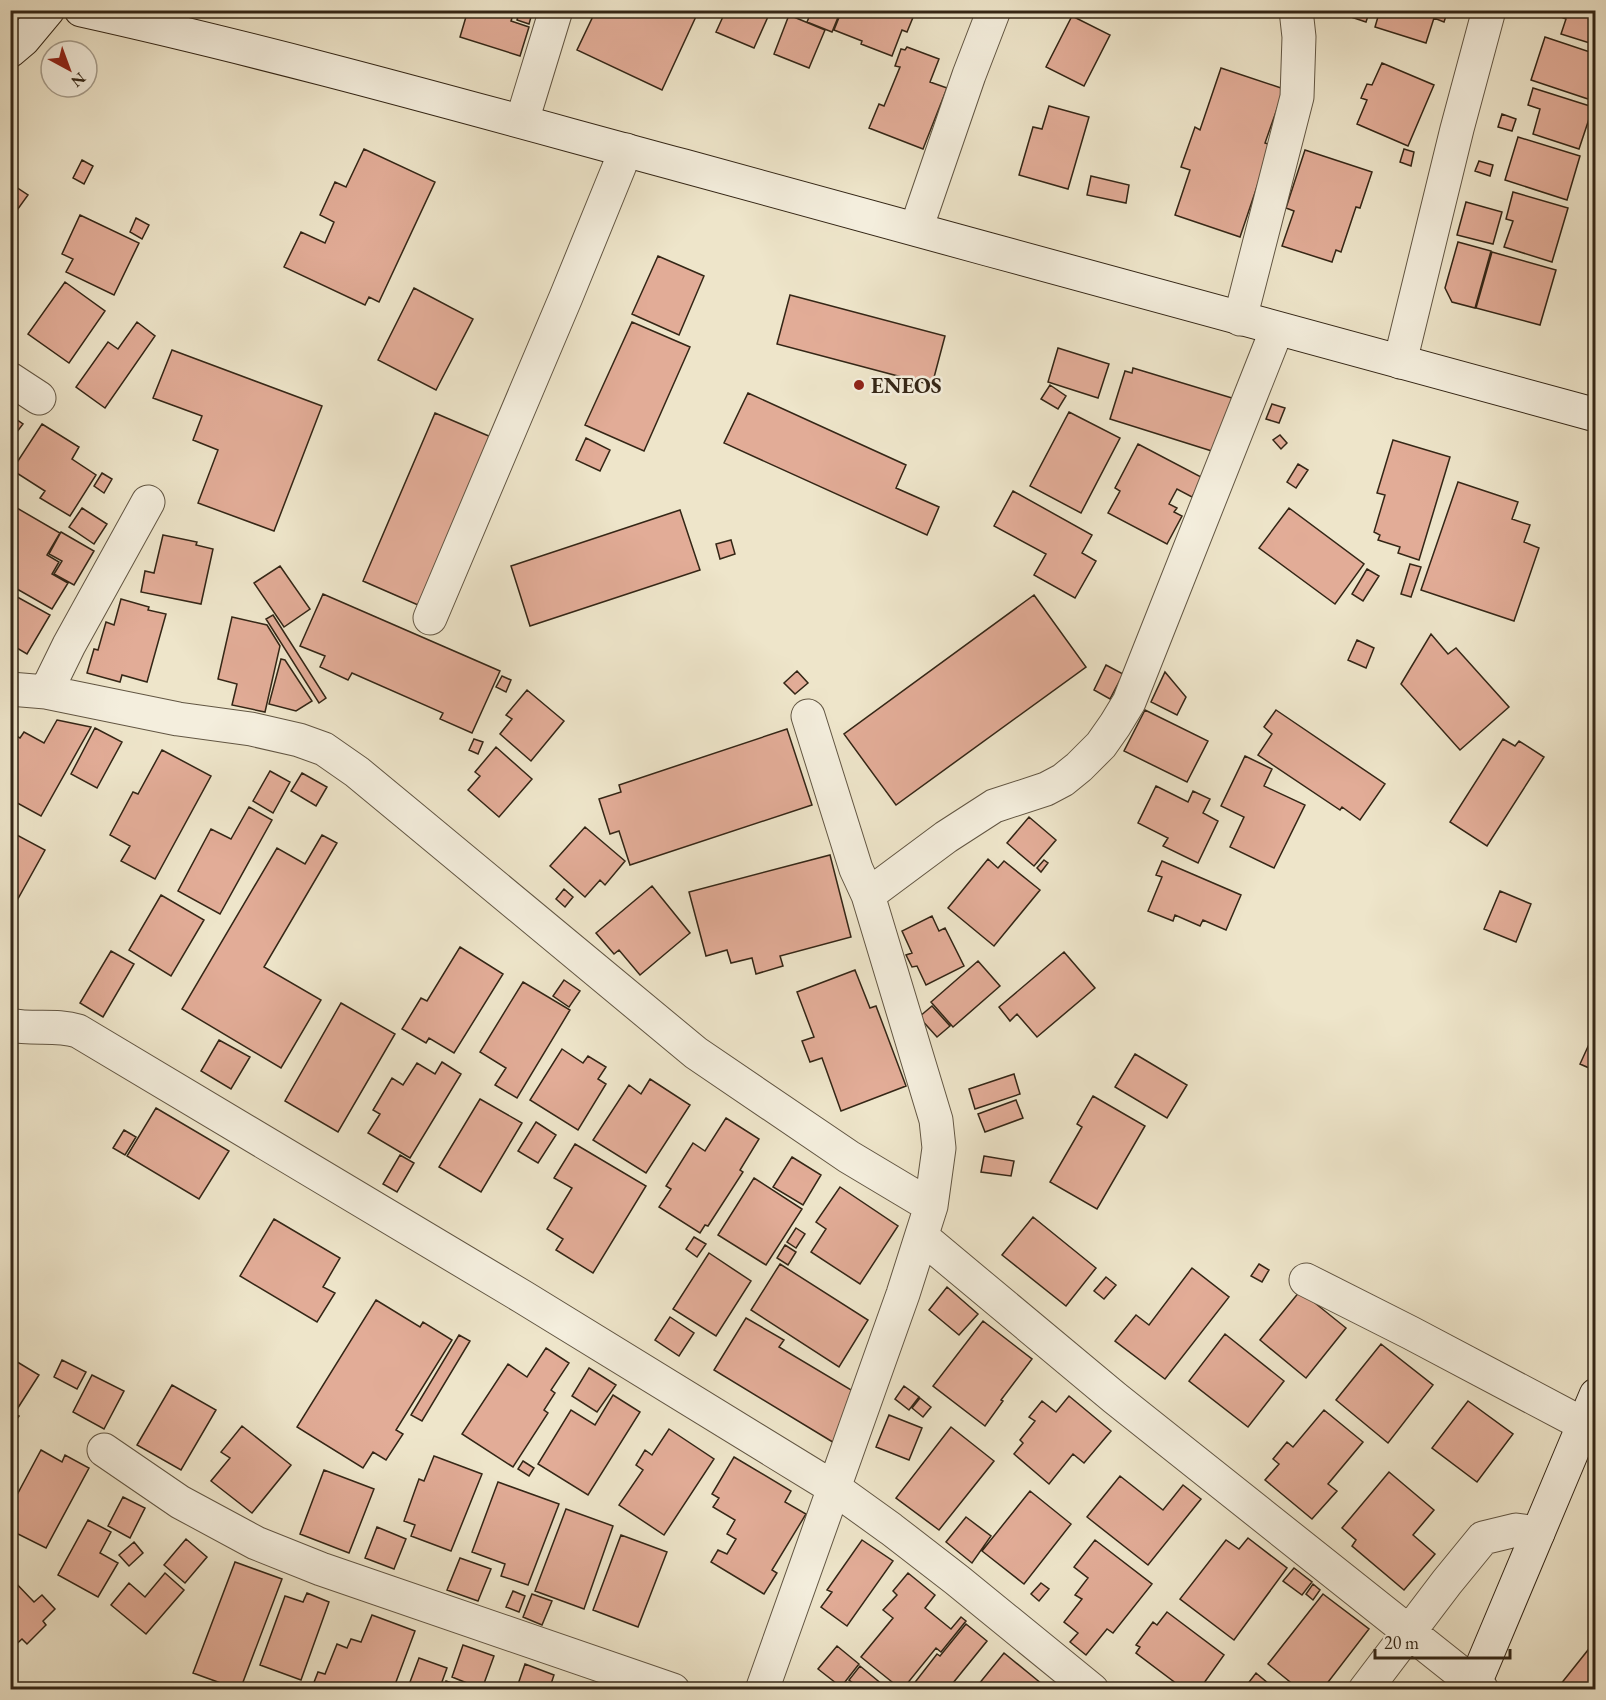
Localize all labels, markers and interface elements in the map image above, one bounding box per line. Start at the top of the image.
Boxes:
north arrow [39,39,99,99]
text: N [67,68,90,92]
place label: ENEOS [871,371,942,400]
marker: ENEOS [852,378,866,392]
scale bar [1375,1622,1510,1660]
text: 20 m [1384,1631,1419,1654]

